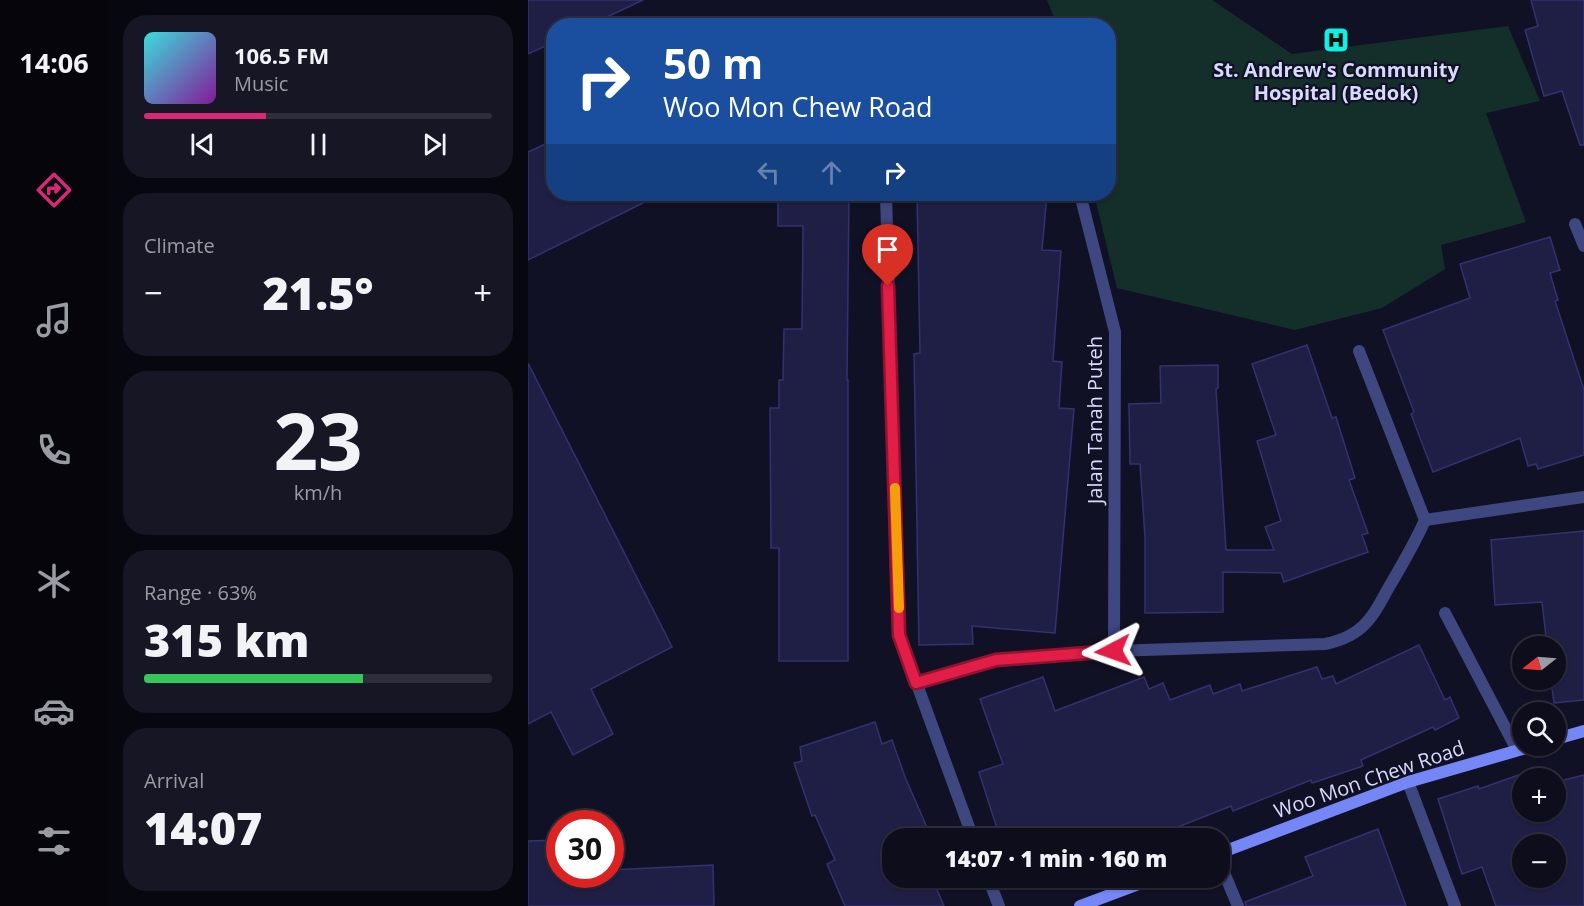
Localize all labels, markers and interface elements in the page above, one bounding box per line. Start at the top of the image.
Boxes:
hospital icon: St. Andrew's Community Hospital (Bedok) [1321,25,1351,55]
text: 50 m [663,34,763,91]
text: 106.5 FM [234,40,329,70]
icon: right [564,42,642,120]
text: 14:06 [19,44,89,81]
place label: St. Andrew's Community Hospital (Bedok) [1213,56,1459,106]
text: Music [234,70,288,97]
text: Woo Mon Chew Road [663,88,933,125]
icon: previous [186,128,219,161]
icon: pause [302,128,335,161]
icon: next [418,128,451,161]
icon: left [752,156,785,189]
icon: ahead [815,156,848,189]
icon: right [878,156,911,189]
icon: directions [33,169,75,211]
pin [862,224,913,286]
text: Climate [144,232,215,259]
icon: arrive [871,233,904,266]
text: 21.5° [262,262,374,323]
text: − [144,270,163,315]
text: + [473,270,492,315]
icon: music [33,299,75,341]
street label: Jalan Tanah Puteh [1081,336,1108,506]
text: 23 [273,387,363,493]
icon: phone [33,429,75,471]
text: km/h [294,479,342,506]
icon: climate [33,560,75,602]
text: Range · 63% [144,579,257,606]
text: 315 km [144,609,309,670]
position arrow [1081,619,1145,683]
north arrow [1512,636,1566,690]
map controls [1512,636,1566,888]
icon: car [33,690,75,732]
button: search [1512,702,1566,756]
street label: Woo Mon Chew Road [1270,734,1468,824]
text: Arrival [144,767,204,794]
button: + [1512,768,1566,822]
text: 14:07 [144,797,262,858]
speed limit sign: 30 [546,810,624,888]
icon: filters [33,820,75,862]
button: − [1512,834,1566,888]
text: 14:07 · 1 min · 160 m [945,843,1167,873]

